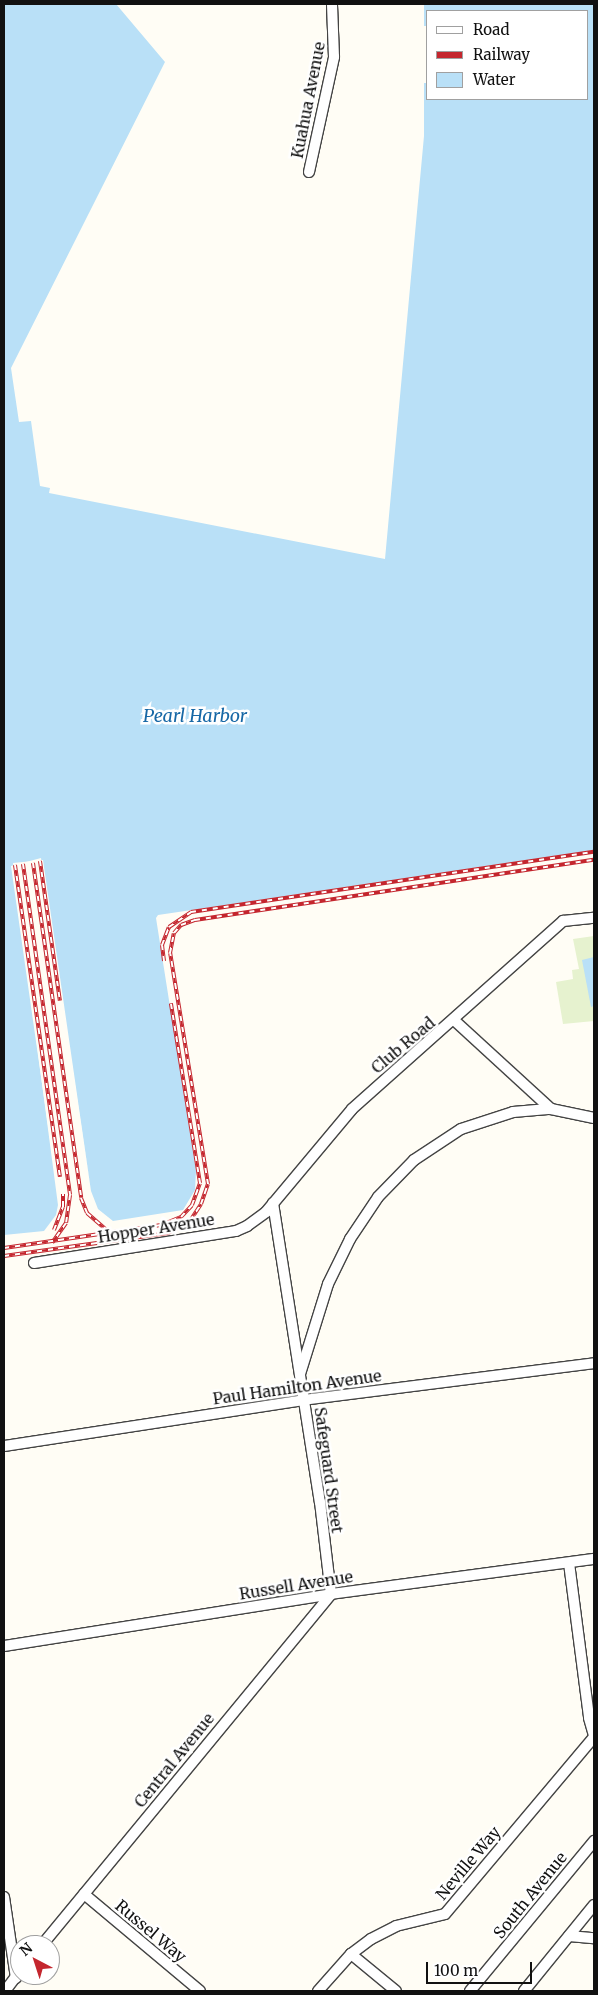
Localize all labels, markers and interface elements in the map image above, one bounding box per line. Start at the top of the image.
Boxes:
legend [426,10,588,100]
text: Road [473,20,509,39]
street label: Kuahua Avenue [287,40,329,160]
text: Railway [473,45,530,64]
text: Water [473,70,515,89]
water label: Pearl Harbor [143,705,247,727]
street label: Club Road [367,1013,439,1077]
street label: Hopper Avenue [96,1209,216,1247]
street label: Paul Hamilton Avenue [211,1366,383,1408]
street label: Safeguard Street [311,1406,347,1534]
street label: Russell Avenue [238,1567,354,1603]
street label: Central Avenue [130,1709,218,1811]
street label: Neville Way [432,1822,504,1904]
street label: South Avenue [489,1848,571,1942]
street label: Russel Way [112,1896,190,1966]
north arrow [10,1935,60,1985]
text: N [16,1939,36,1960]
scale bar [428,1952,534,1984]
text: 100 m [434,1961,478,1980]

